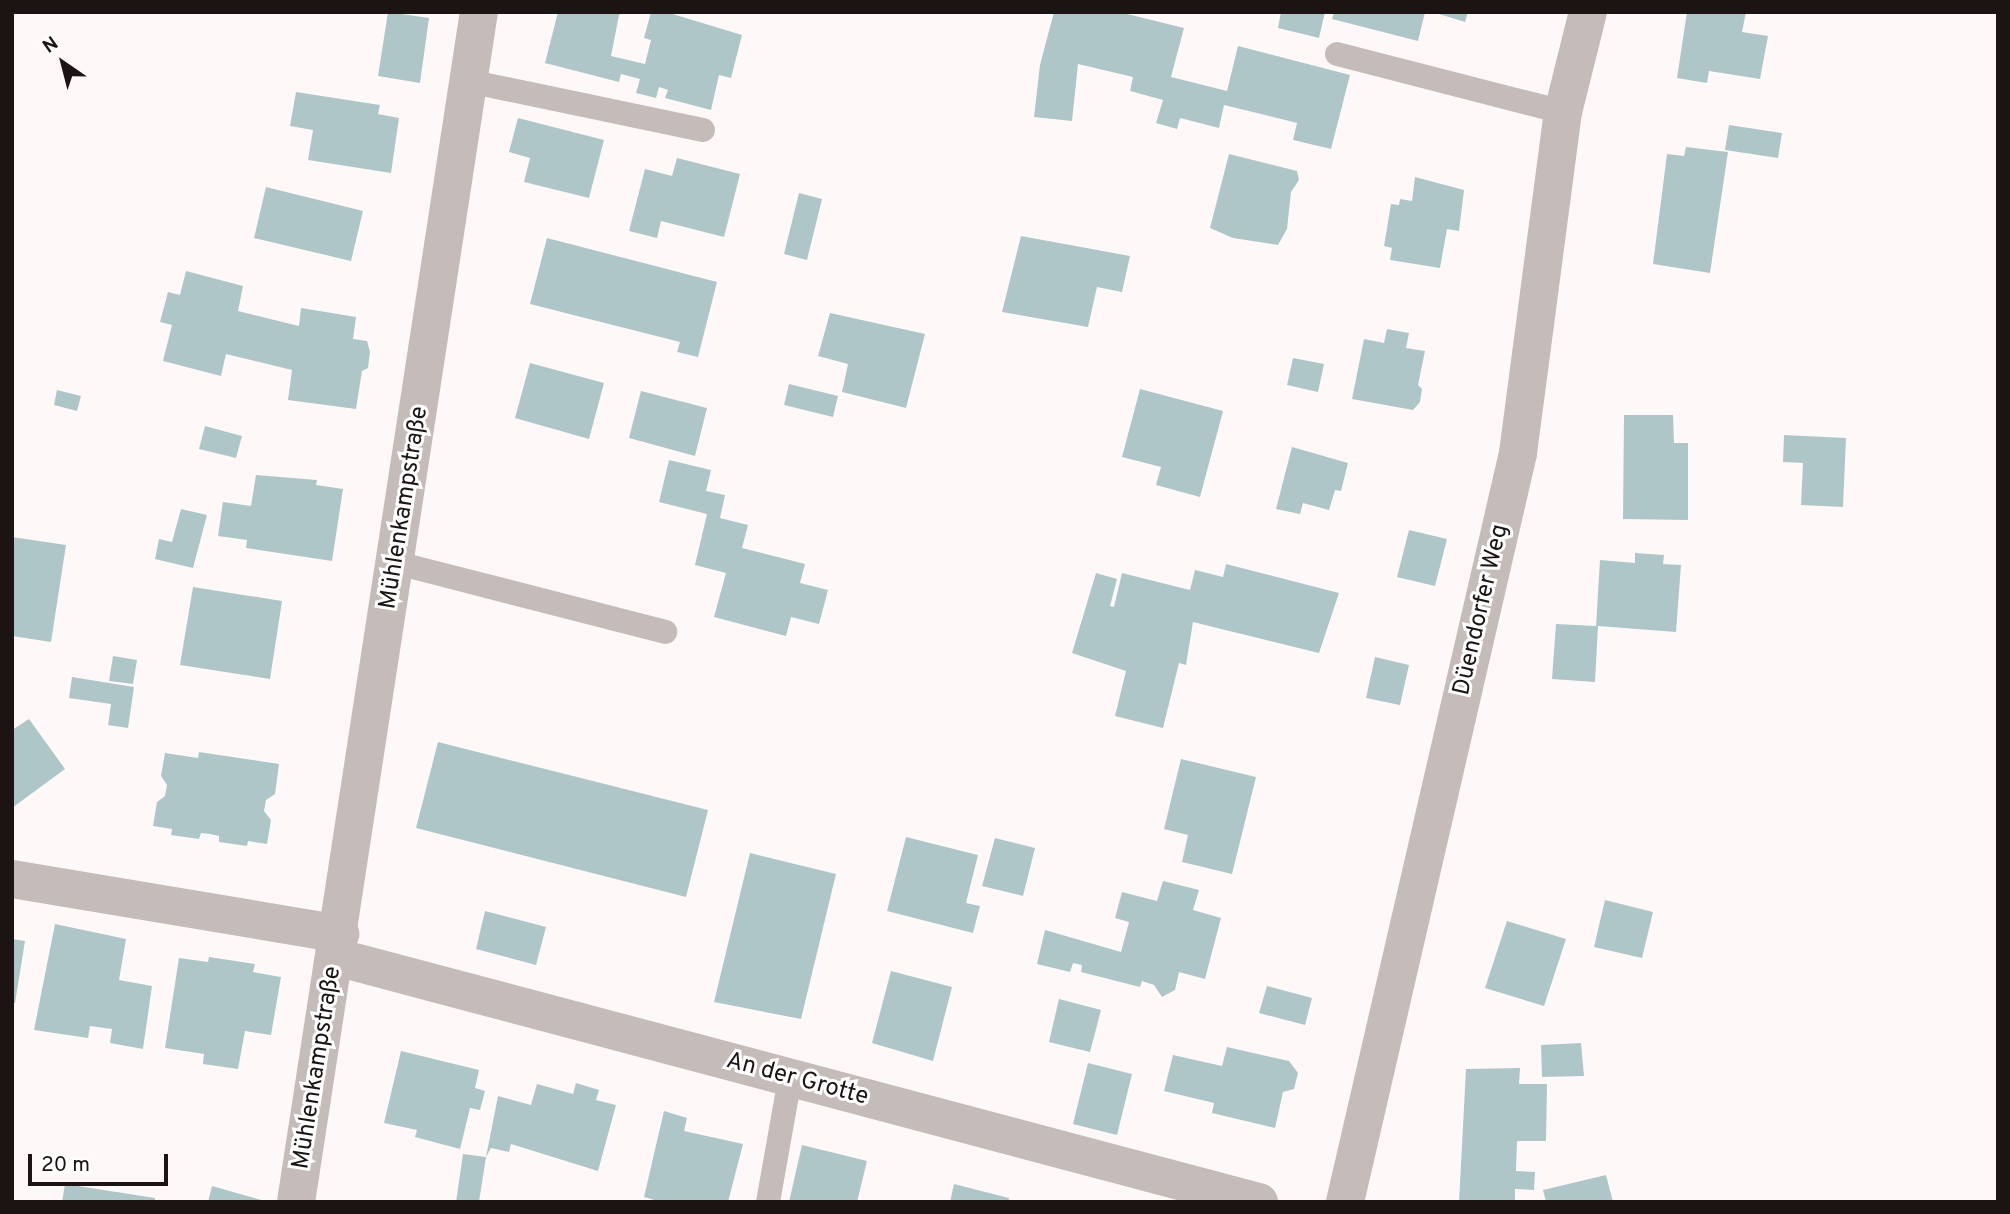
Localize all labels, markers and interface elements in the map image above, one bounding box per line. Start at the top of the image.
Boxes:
north arrow [28,28,98,98]
text: N [38,32,63,60]
street label: Mühlenkampstraße [375,404,435,612]
street label: Düendorfer Weg [1448,521,1516,699]
street label: Mühlenkampstraße [288,964,348,1172]
street label: An der Grotte [723,1047,871,1113]
scale bar [32,1140,172,1184]
text: 20 m [41,1152,90,1179]

